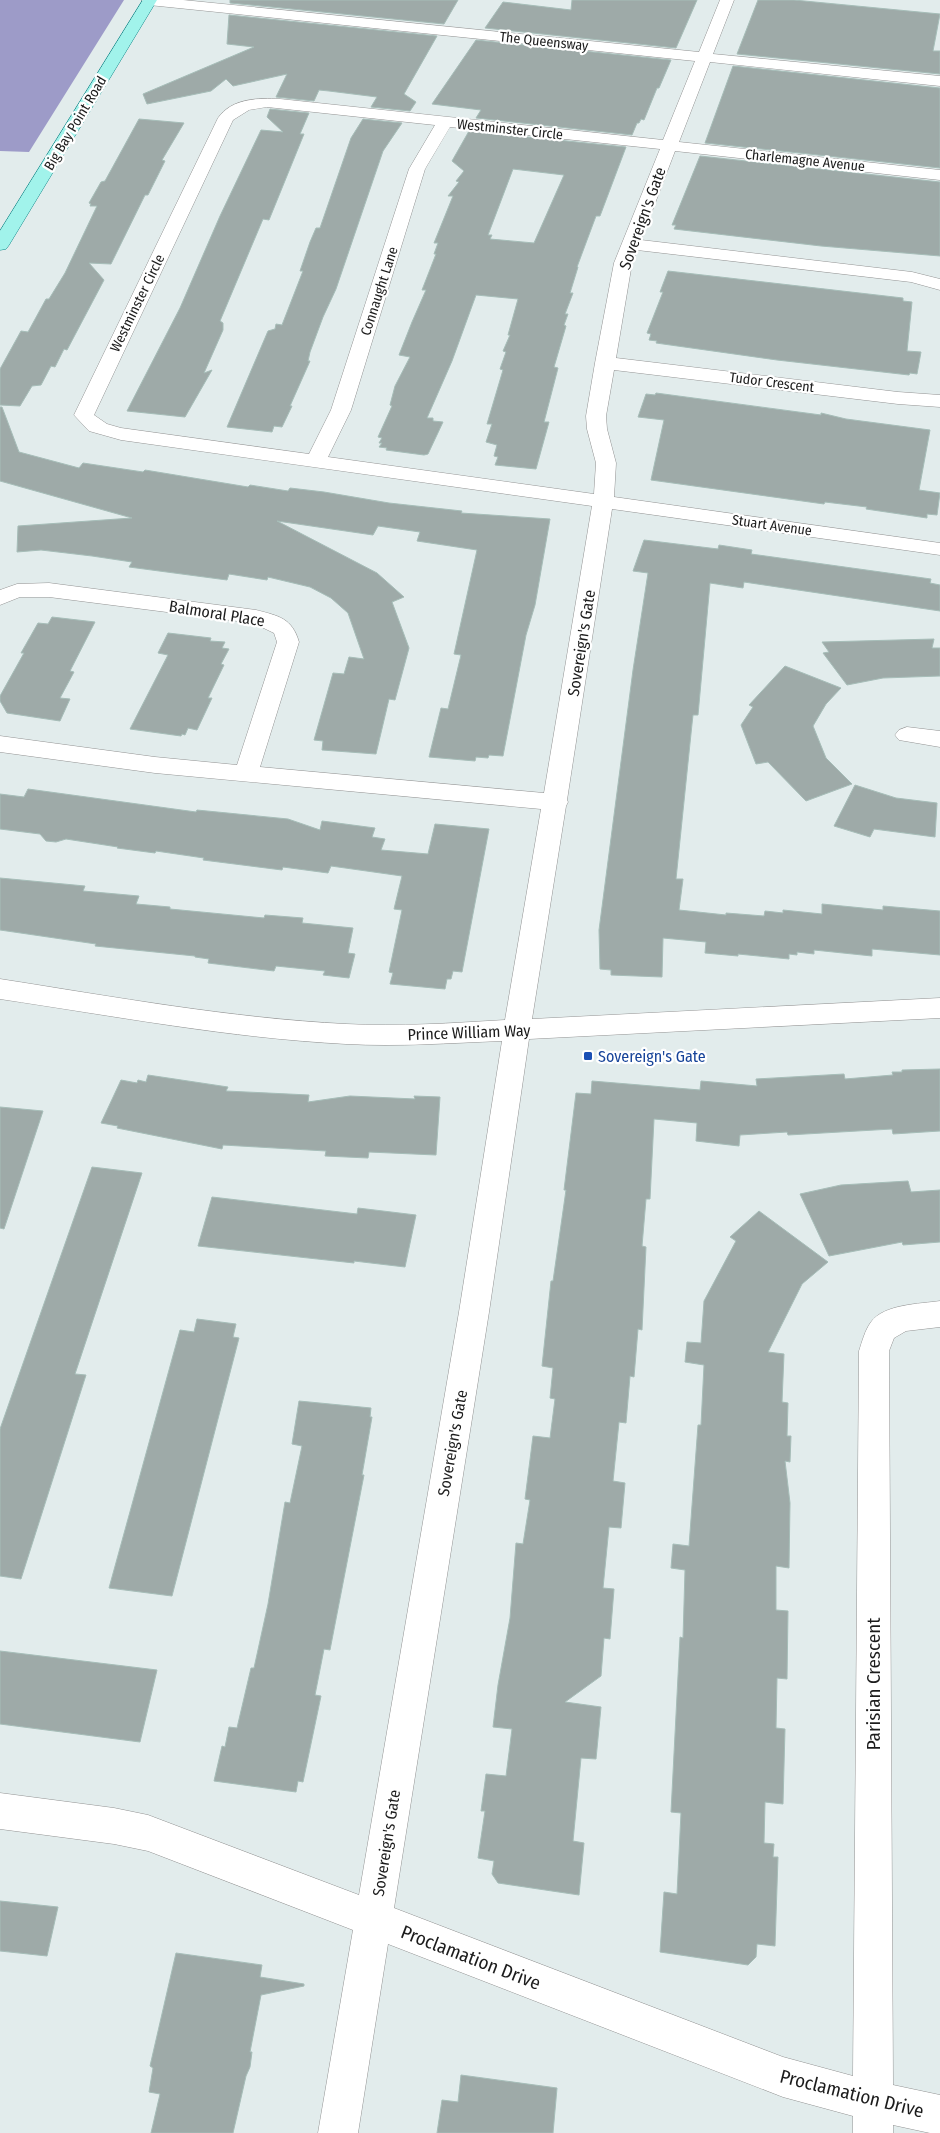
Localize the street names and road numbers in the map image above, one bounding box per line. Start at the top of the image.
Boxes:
street label: The Queensway [499,28,590,55]
street label: Big Bay Point Road [41,73,110,173]
street label: Westminster Circle [456,115,564,144]
street label: Charlemagne Avenue [744,146,866,175]
street label: Sovereign's Gate [615,164,670,272]
street label: Connaught Lane [357,245,402,338]
street label: Westminster Circle [106,252,168,355]
street label: Tudor Crescent [729,369,816,396]
street label: Stuart Avenue [731,511,813,540]
street label: Sovereign's Gate [564,588,599,698]
street label: Balmoral Place [168,597,266,630]
street label: Prince William Way [407,1021,532,1044]
street label: Sovereign's Gate [434,1388,471,1498]
street label: Parisian Crescent [862,1617,885,1750]
street label: Sovereign's Gate [369,1788,404,1898]
street label: Proclamation Drive [398,1920,544,1995]
street label: Proclamation Drive [777,2064,926,2123]

